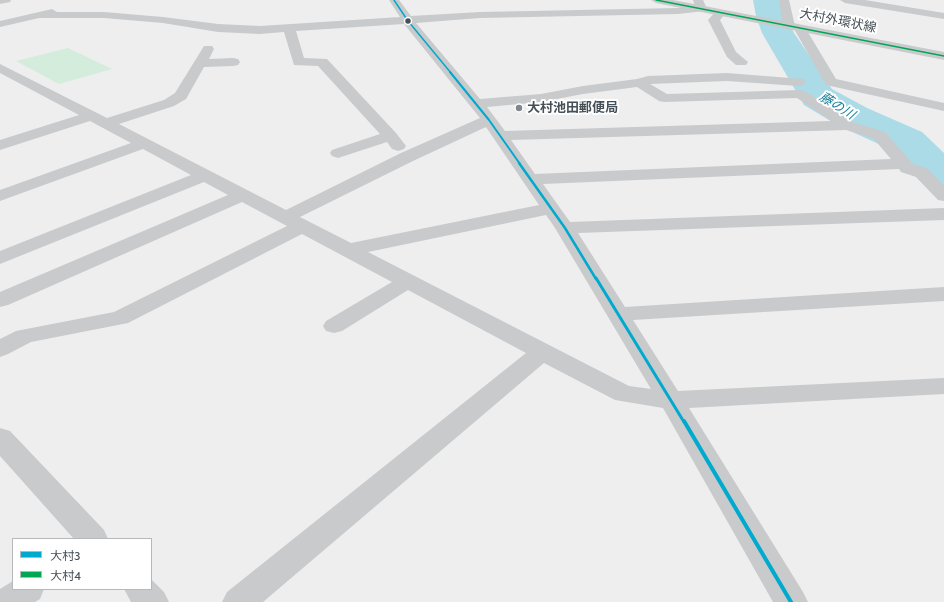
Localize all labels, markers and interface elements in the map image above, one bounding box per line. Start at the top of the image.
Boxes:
street label: 大村外環状線 [798,6,878,36]
unlabelled marker [403,16,413,26]
water label: 藤の川 [816,89,858,123]
place label: 大村池田郵便局 [527,100,618,116]
marker: 大村池田郵便局 [514,103,524,113]
legend [12,538,152,590]
text: 大村3 [50,548,81,563]
text: 大村4 [50,568,81,583]

